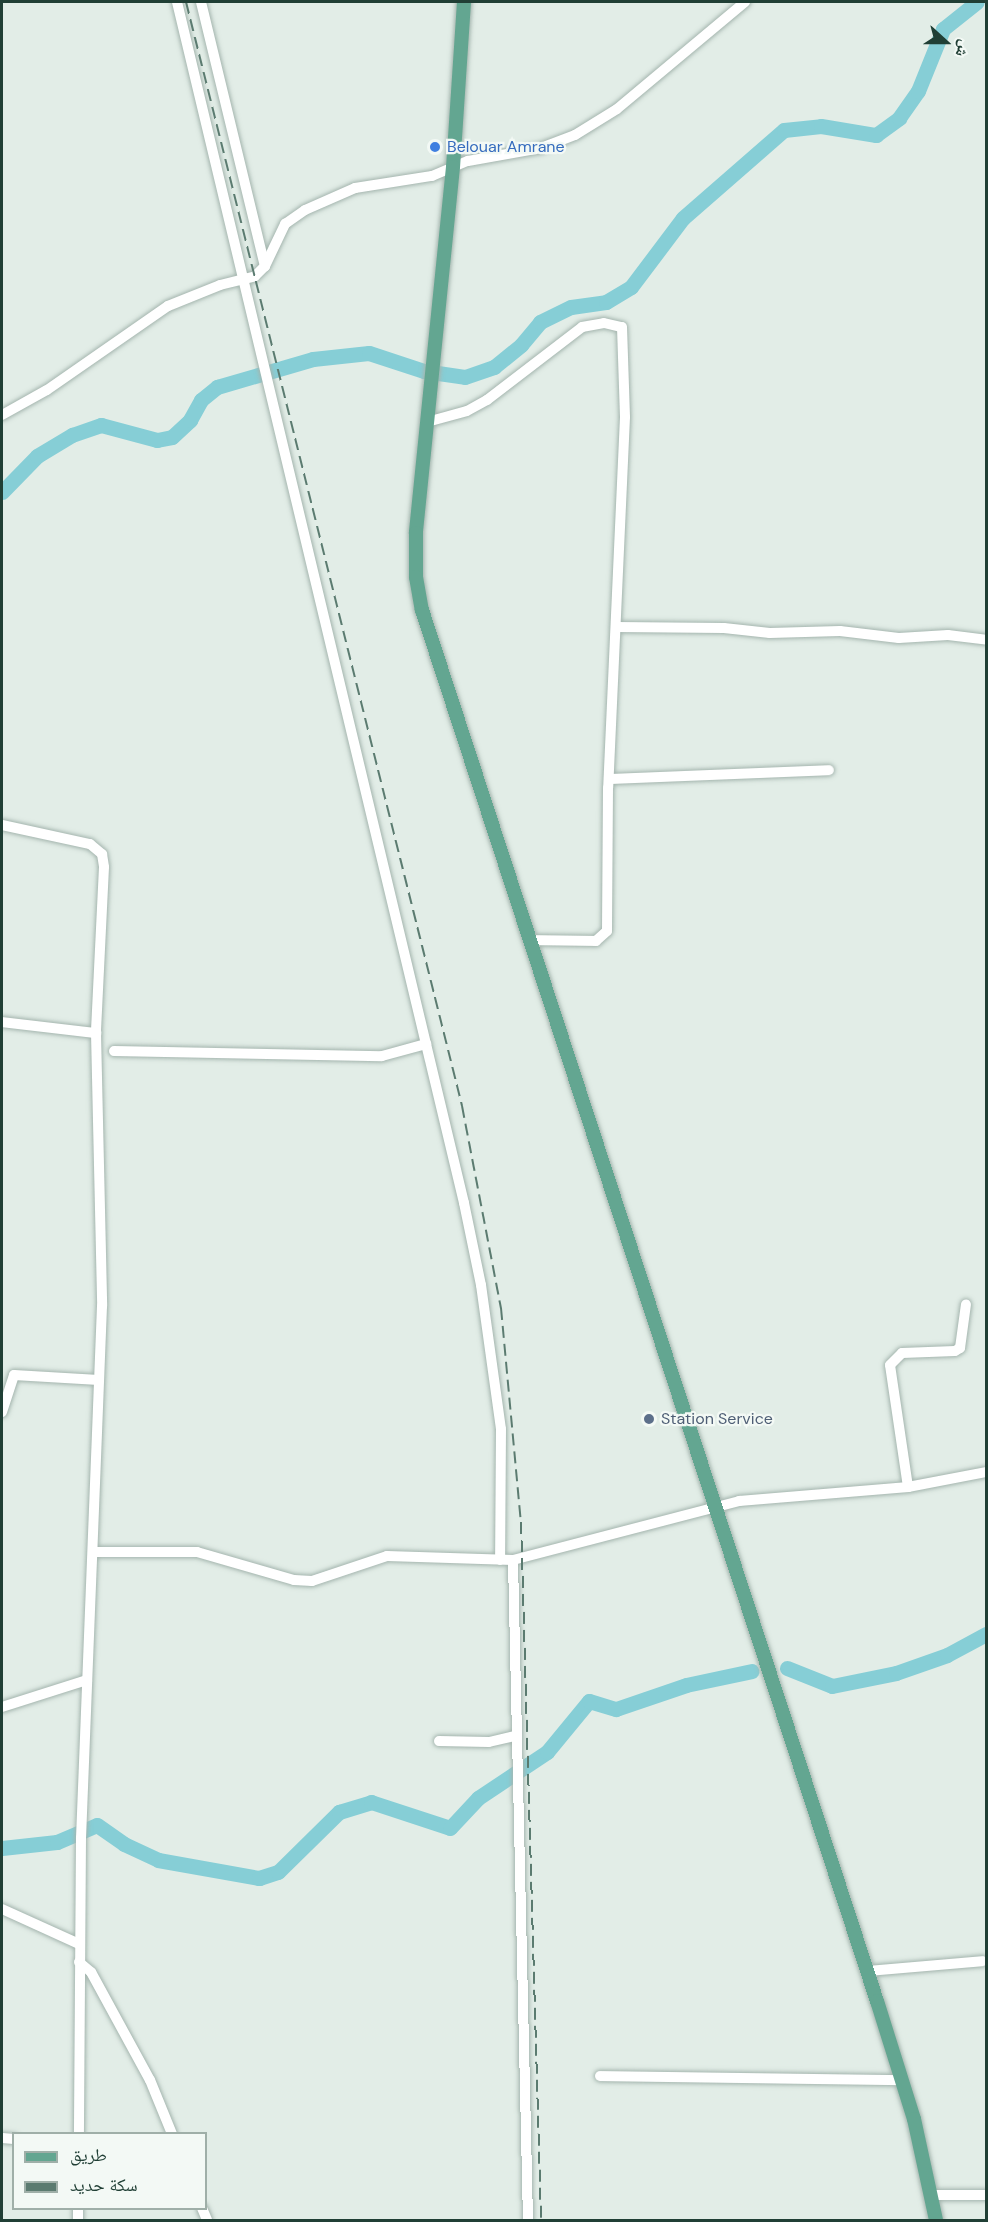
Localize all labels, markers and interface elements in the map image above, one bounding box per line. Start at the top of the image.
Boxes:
north arrow [916,12,976,72]
text: ش [950,37,976,60]
place label: Belouar Amrane [447,137,565,157]
marker: Belouar Amrane [428,140,442,154]
place label: Station Service [661,1409,773,1429]
marker: Station Service [642,1412,656,1426]
legend [12,2132,207,2210]
text: طريق [70,2143,107,2167]
text: سكة حديد [70,2173,138,2197]

